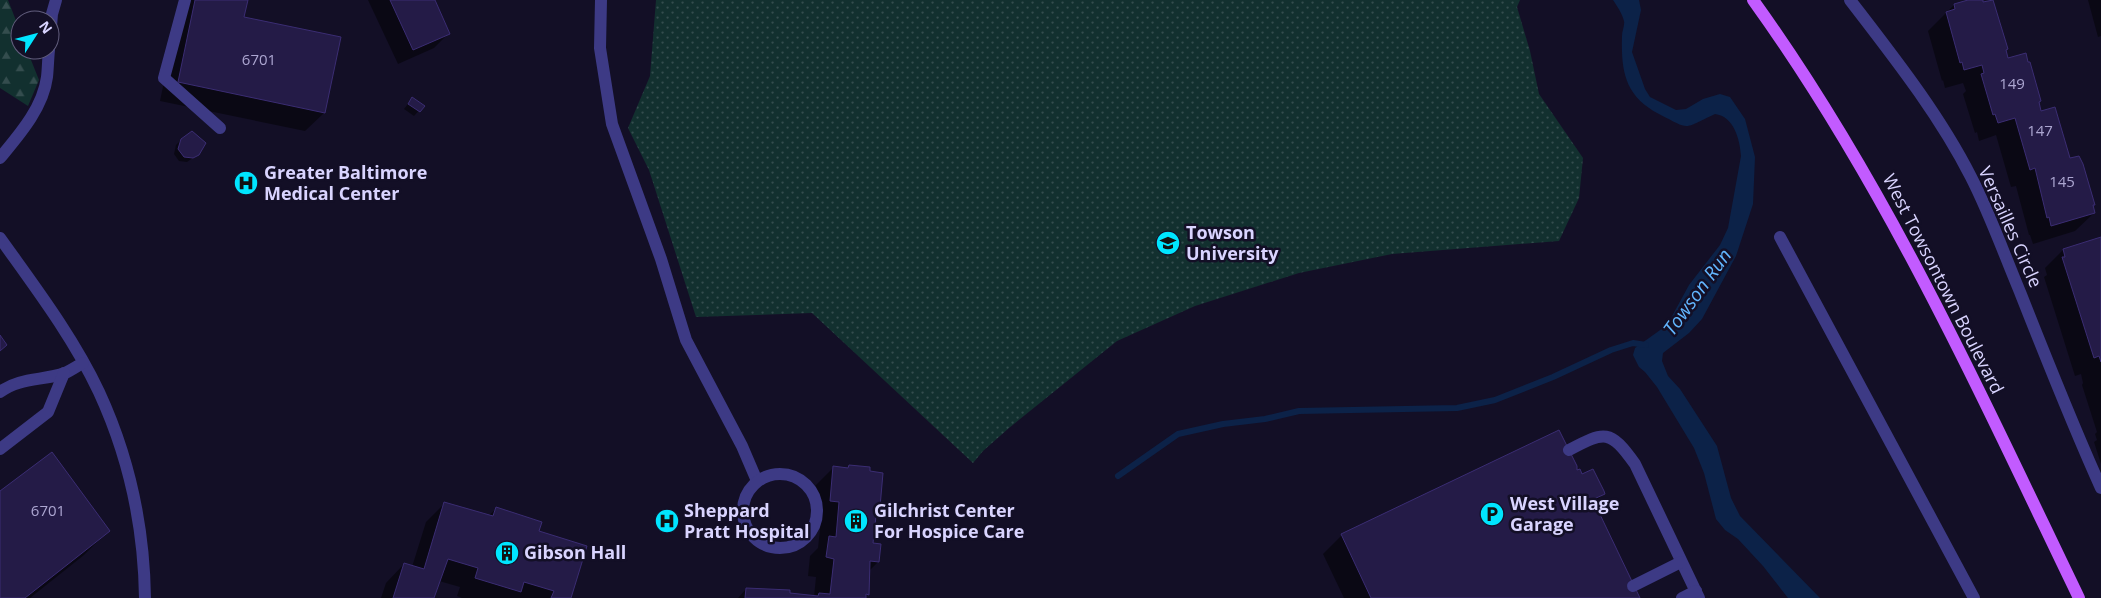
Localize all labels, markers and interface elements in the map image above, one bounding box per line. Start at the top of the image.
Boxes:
north arrow [10,10,60,60]
text: N [35,17,57,37]
house number: 6701 [242,49,276,69]
house number: 149 [1999,73,2025,93]
house number: 147 [2027,120,2053,140]
place label: Greater Baltimore Medical Center [264,160,427,205]
street label: Versailles Circle [1973,162,2048,291]
street label: West Towsontown Boulevard [1878,169,2010,398]
hospital icon: Greater Baltimore Medical Center [233,170,259,196]
house number: 145 [2049,171,2075,191]
place label: Towson University [1186,220,1279,265]
school or university icon: Towson University [1155,230,1181,256]
water label: Towson Run [1657,243,1737,341]
place label: West Village Garage [1510,491,1619,536]
place label: Sheppard Pratt Hospital [684,498,810,543]
place label: Gilchrist Center For Hospice Care [874,498,1024,543]
house number: 6701 [31,500,65,520]
parking icon: West Village Garage [1479,501,1505,527]
hospital icon: Sheppard Pratt Hospital [654,508,680,534]
building icon: Gilchrist Center For Hospice Care [843,508,869,534]
building icon: Gibson Hall [494,540,520,566]
place label: Gibson Hall [524,540,626,564]

